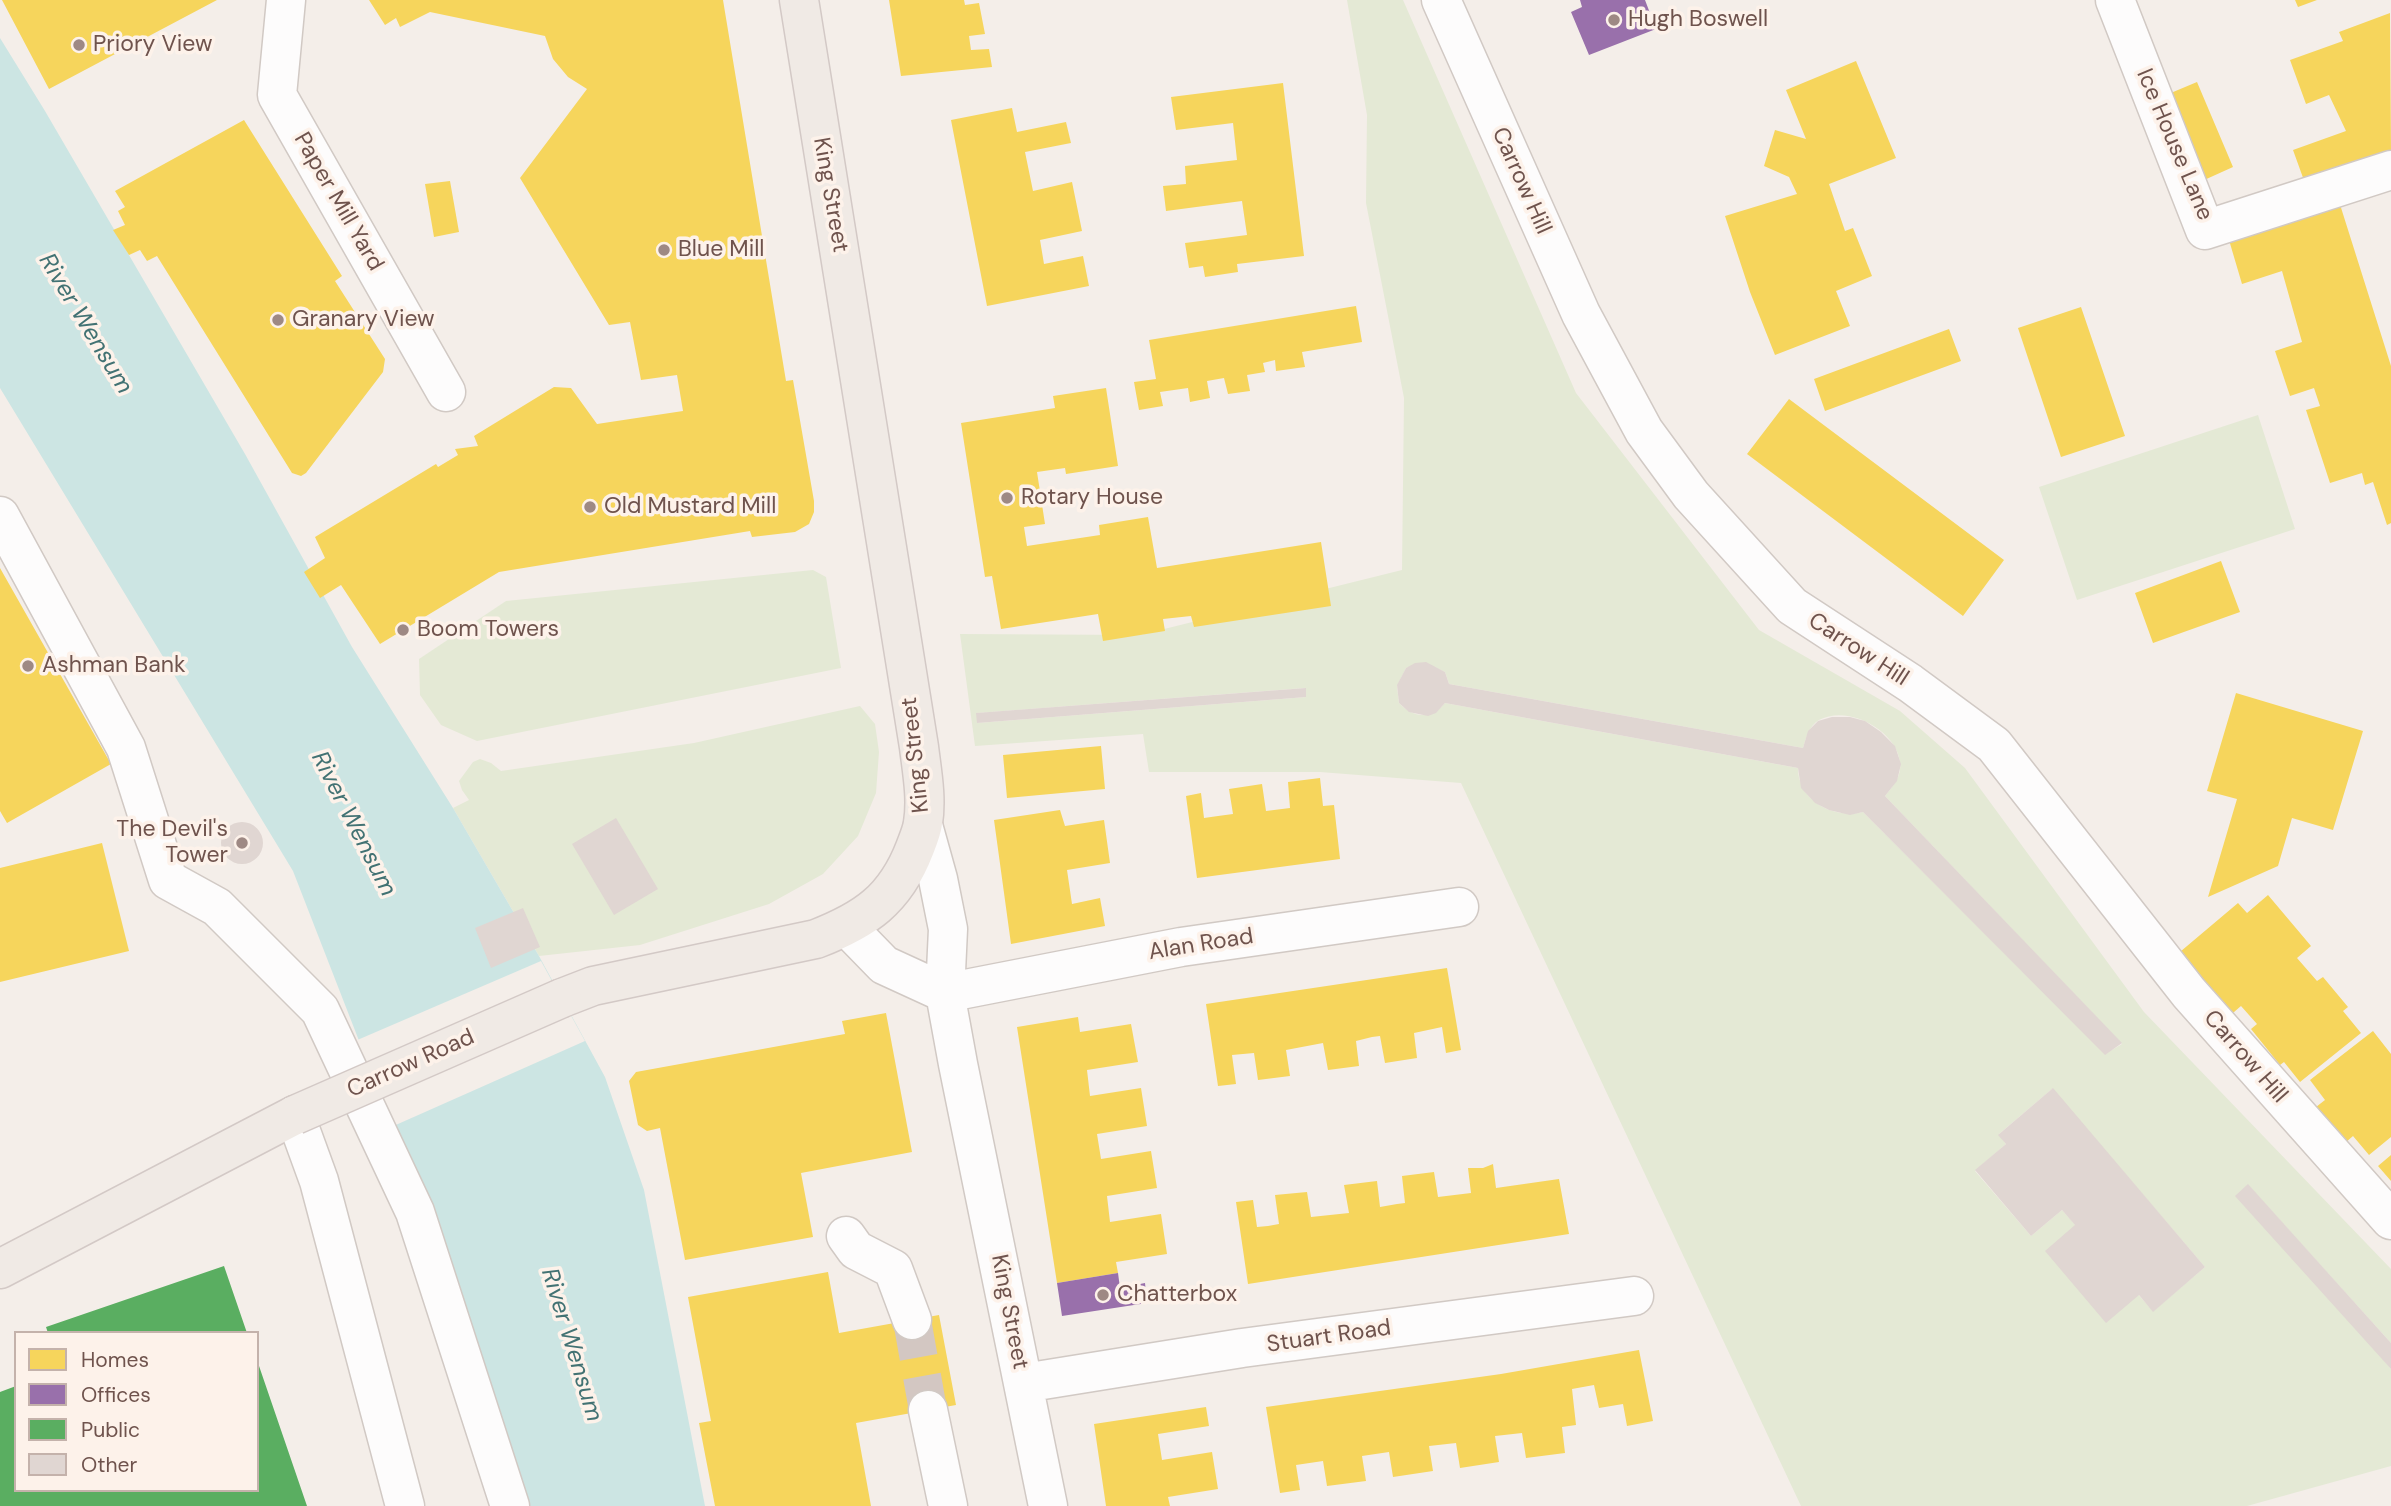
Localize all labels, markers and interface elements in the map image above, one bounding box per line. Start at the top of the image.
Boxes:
place label: Hugh Boswell [1628,6,1768,34]
marker: Hugh Boswell [1606,12,1622,28]
place label: Priory View [93,31,212,59]
marker: Priory View [71,37,87,53]
street label: Ice House Lane [2130,65,2218,225]
street label: Carrow Hill [1485,123,1557,239]
street label: Paper Mill Yard [287,128,389,276]
street label: King Street [806,135,854,255]
place label: Blue Mill [678,236,764,264]
marker: Blue Mill [656,242,672,258]
water label: River Wensum [32,249,138,399]
place label: Granary View [292,306,435,334]
marker: Granary View [270,312,286,328]
place label: Rotary House [1021,484,1163,512]
marker: Rotary House [999,490,1015,506]
place label: Old Mustard Mill [604,493,776,521]
marker: Old Mustard Mill [582,499,598,515]
street label: Carrow Hill [1803,607,1913,693]
place label: Boom Towers [417,616,559,644]
marker: Boom Towers [395,622,411,638]
place label: Ashman Bank [42,652,186,680]
marker: Ashman Bank [20,658,36,674]
street label: King Street [896,696,936,814]
water label: River Wensum [304,747,402,901]
place label: The Devil's Tower [116,816,228,870]
marker: The Devil's Tower [234,835,250,851]
street label: Alan Road [1147,923,1255,967]
street label: Carrow Hill [2197,1005,2293,1109]
street label: Carrow Road [343,1024,479,1104]
street label: King Street [984,1252,1034,1372]
water label: River Wensum [534,1265,608,1425]
place label: Chatterbox [1117,1281,1237,1309]
marker: Chatterbox [1095,1287,1111,1303]
street label: Stuart Road [1265,1315,1393,1359]
legend [14,1331,259,1492]
text: Homes [81,1346,149,1374]
text: Offices [81,1381,151,1409]
text: Public [81,1416,140,1444]
text: Other [81,1451,137,1479]

